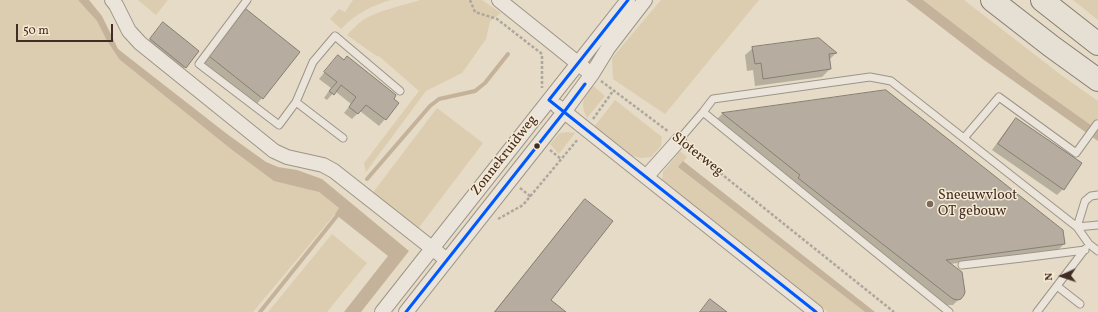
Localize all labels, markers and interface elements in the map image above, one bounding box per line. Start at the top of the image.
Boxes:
scale bar [18,16,115,42]
text: 50 m [23,23,49,39]
street label: Zonnekruidweg [468,112,542,200]
street label: Sloterweg [668,130,726,180]
unlabelled marker [532,141,542,151]
place label: Sneeuwvloot OT gebouw [938,188,1017,220]
marker: Sneeuwvloot OT gebouw [925,199,935,209]
north arrow [1042,256,1082,296]
text: N [1042,272,1057,281]

